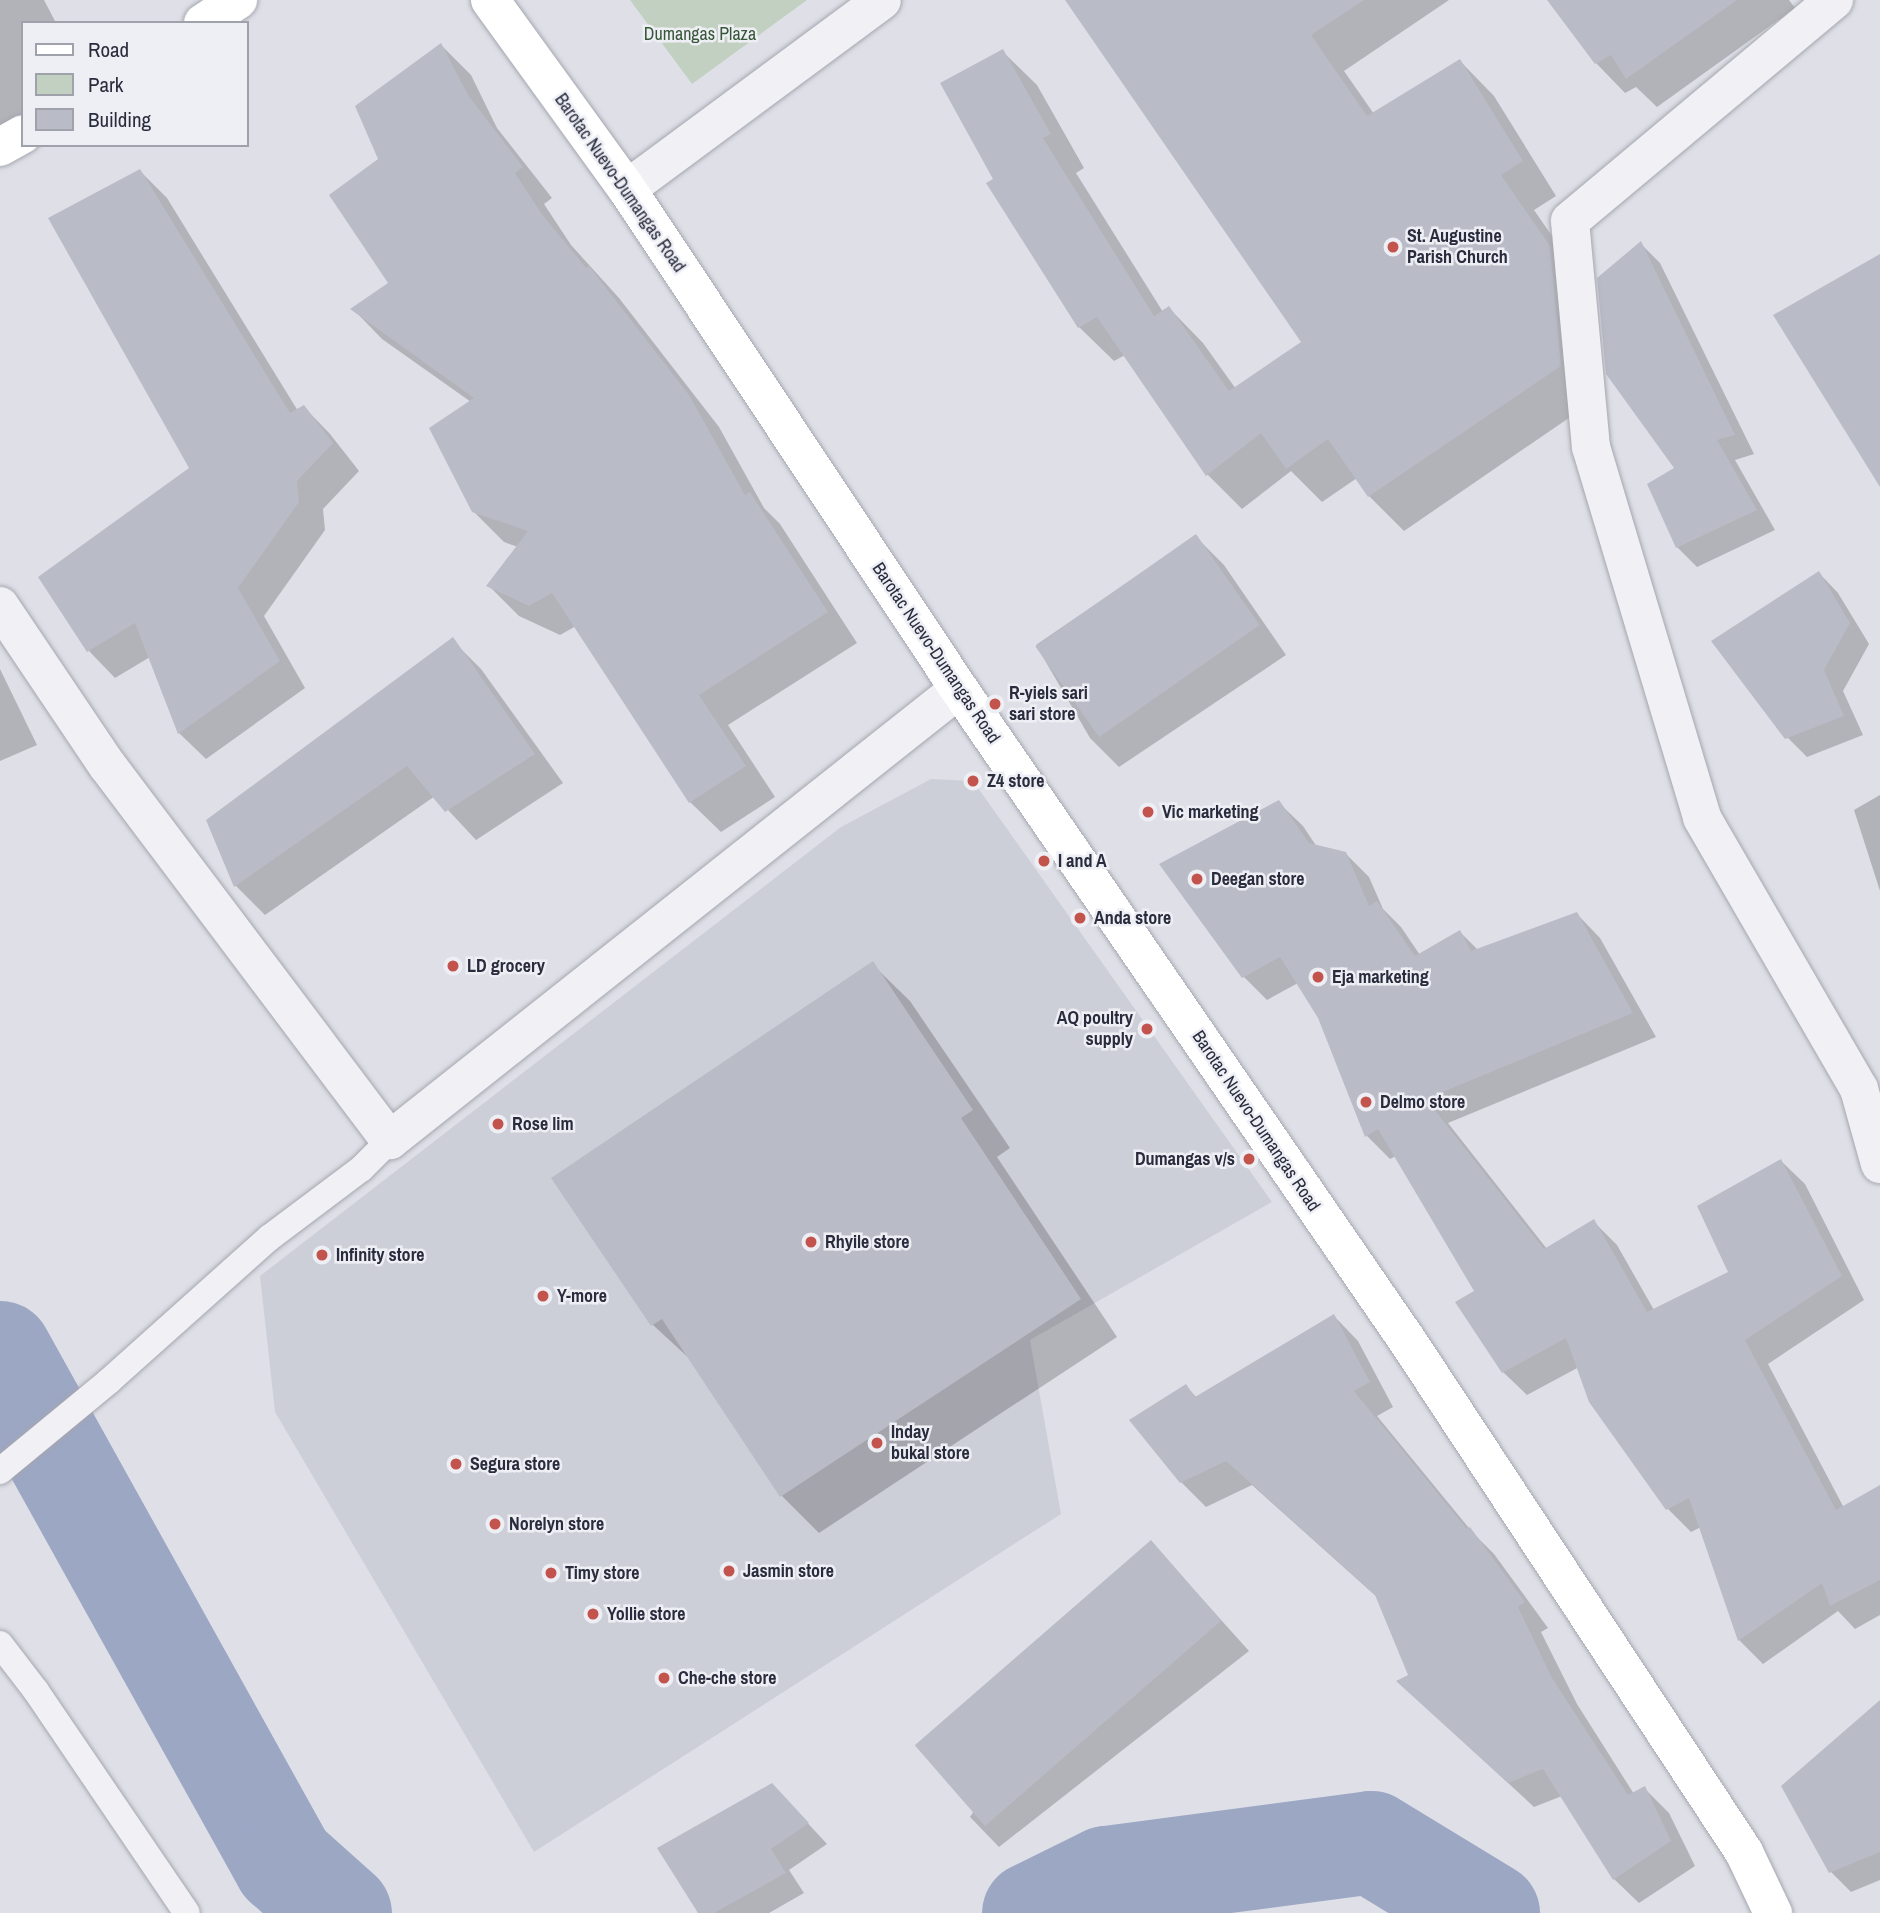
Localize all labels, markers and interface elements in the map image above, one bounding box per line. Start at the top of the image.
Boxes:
legend [21,21,248,147]
park label: Dumangas Plaza [644,23,756,45]
text: Road [88,35,129,64]
text: Park [88,70,123,99]
street label: Barotac Nuevo-Dumangas Road [550,89,690,277]
text: Building [88,105,151,134]
place label: St. Augustine Parish Church [1407,226,1508,268]
marker: St. Augustine Parish Church [1385,239,1401,255]
street label: Barotac Nuevo-Dumangas Road [867,559,1005,747]
place label: R-yiels sari sari store [1009,683,1088,726]
marker: R-yiels sari sari store [987,696,1003,712]
place label: Z4 store [987,770,1044,792]
marker: Z4 store [965,773,981,789]
place label: Vic marketing [1162,801,1259,823]
marker: Vic marketing [1140,804,1156,820]
place label: I and A [1058,850,1107,872]
marker: I and A [1036,853,1052,869]
place label: Deegan store [1211,868,1305,890]
marker: Deegan store [1189,871,1205,887]
place label: Anda store [1094,907,1171,929]
marker: Anda store [1072,910,1088,926]
place label: LD grocery [467,955,545,977]
marker: LD grocery [445,958,461,974]
place label: Eja marketing [1332,966,1429,988]
marker: Eja marketing [1310,969,1326,985]
place label: AQ poultry supply [1057,1008,1133,1050]
marker: AQ poultry supply [1139,1021,1155,1037]
street label: Barotac Nuevo-Dumangas Road [1187,1027,1325,1215]
place label: Delmo store [1380,1091,1465,1113]
marker: Delmo store [1358,1094,1374,1110]
place label: Rose lim [512,1113,574,1135]
marker: Rose lim [490,1116,506,1132]
place label: Dumangas v/s [1135,1148,1235,1170]
marker: Dumangas v/s [1241,1151,1257,1167]
place label: Rhyile store [825,1231,909,1253]
marker: Rhyile store [803,1234,819,1250]
place label: Infinity store [336,1244,425,1266]
marker: Infinity store [314,1247,330,1263]
place label: Y-more [557,1285,607,1307]
marker: Y-more [535,1288,551,1304]
place label: Inday bukal store [891,1422,970,1464]
marker: Inday bukal store [869,1435,885,1451]
place label: Segura store [470,1453,560,1475]
marker: Segura store [448,1456,464,1472]
place label: Norelyn store [509,1513,604,1535]
marker: Norelyn store [487,1516,503,1532]
place label: Jasmin store [743,1560,834,1582]
place label: Timy store [565,1562,639,1584]
marker: Jasmin store [721,1563,737,1579]
marker: Timy store [543,1565,559,1581]
place label: Yollie store [607,1603,685,1625]
marker: Yollie store [585,1606,601,1622]
place label: Che-che store [678,1667,776,1689]
marker: Che-che store [656,1670,672,1686]

